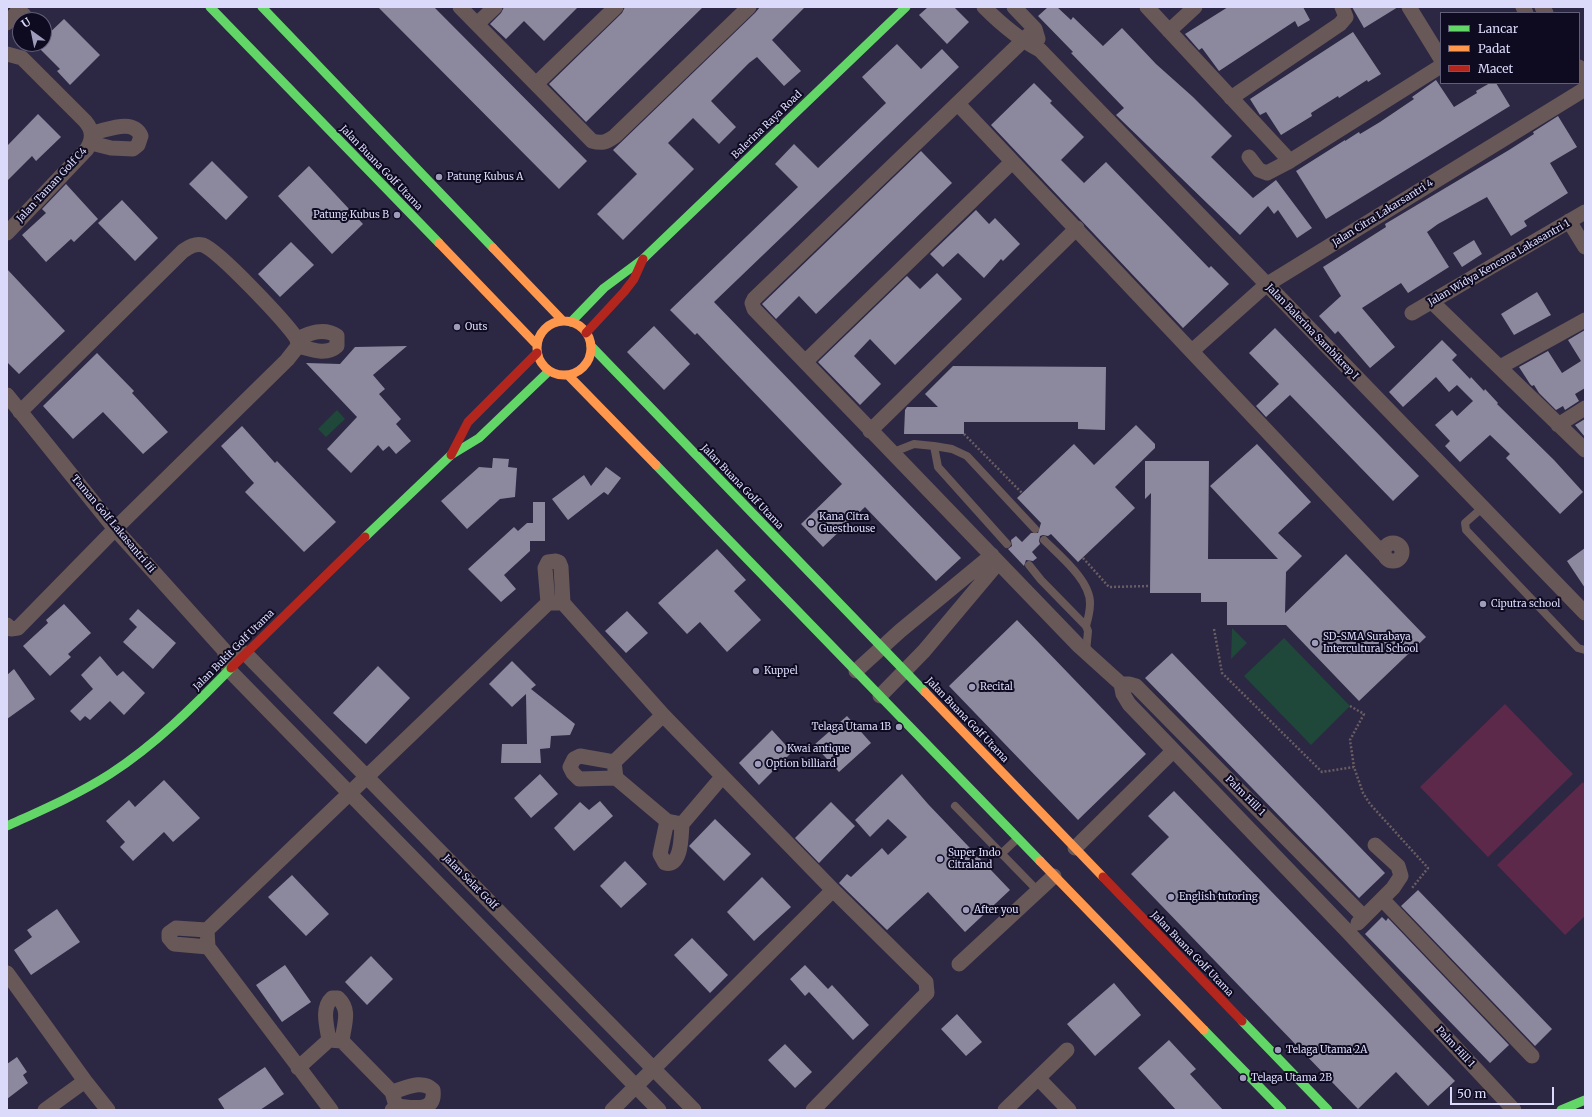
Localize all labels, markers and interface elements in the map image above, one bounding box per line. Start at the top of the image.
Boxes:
north arrow [12,12,52,52]
legend [1440,12,1580,84]
text: U [19,15,33,31]
text: Lancar [1478,21,1518,36]
text: Padat [1478,41,1510,56]
text: Macet [1478,61,1513,76]
street label: Balerina Raya Road [729,88,805,162]
street label: Jalan Buana Golf Utama [337,123,425,213]
street label: Jalan Taman Golf C4 [14,145,90,225]
place label: Patung Kubus A [447,171,523,183]
marker: Patung Kubus A [434,172,444,182]
street label: Jalan Citra Lakarsantri 4 [1330,177,1436,249]
place label: Patung Kubus B [313,209,389,221]
marker: Patung Kubus B [392,210,402,220]
street label: Jalan Widya Kencana Lakasantri 1 [1426,217,1572,309]
street label: Jalan Balerina Sambikrep I [1263,282,1361,382]
place label: Outs [465,321,487,333]
marker: Outs [452,322,462,332]
street label: Jalan Buana Golf Utama [698,442,786,532]
street label: Taman Golf Lakasantri Iii [69,473,157,575]
place label: Kana Citra Guesthouse [819,511,875,534]
marker: Kana Citra Guesthouse [806,518,816,528]
place label: Ciputra school [1491,598,1560,610]
marker: Ciputra school [1478,599,1488,609]
street label: Jalan Bukit Golf Utama [191,607,277,693]
place label: SD-SMA Surabaya Intercultural School [1323,631,1418,654]
marker: SD-SMA Surabaya Intercultural School [1310,638,1320,648]
place label: Kuppel [764,665,798,677]
marker: Kuppel [751,666,761,676]
street label: Jalan Buana Golf Utama [923,675,1011,765]
place label: Recital [980,681,1013,693]
marker: Recital [967,682,977,692]
place label: Telaga Utama 1B [812,721,891,733]
marker: Telaga Utama 1B [894,722,904,732]
place label: Kwai antique [787,743,849,755]
marker: Kwai antique [774,744,784,754]
place label: Option billiard [766,758,836,770]
marker: Option billiard [753,759,763,769]
street label: Palm Hill 1 [1223,774,1267,818]
place label: Super Indo Citraland [948,847,1001,870]
street label: Jalan Selat Golf [440,852,500,912]
marker: Super Indo Citraland [935,854,945,864]
place label: English tutoring [1179,891,1258,903]
marker: English tutoring [1166,892,1176,902]
place label: After you [974,904,1019,916]
marker: After you [961,905,971,915]
street label: Jalan Buana Golf Utama [1148,909,1236,999]
street label: Palm Hill 1 [1433,1024,1477,1070]
place label: Telaga Utama 2A [1286,1044,1367,1056]
marker: Telaga Utama 2A [1273,1045,1283,1055]
place label: Telaga Utama 2B [1251,1072,1332,1084]
marker: Telaga Utama 2B [1238,1073,1248,1083]
scale bar [1452,1079,1556,1105]
text: 50 m [1457,1086,1486,1101]

